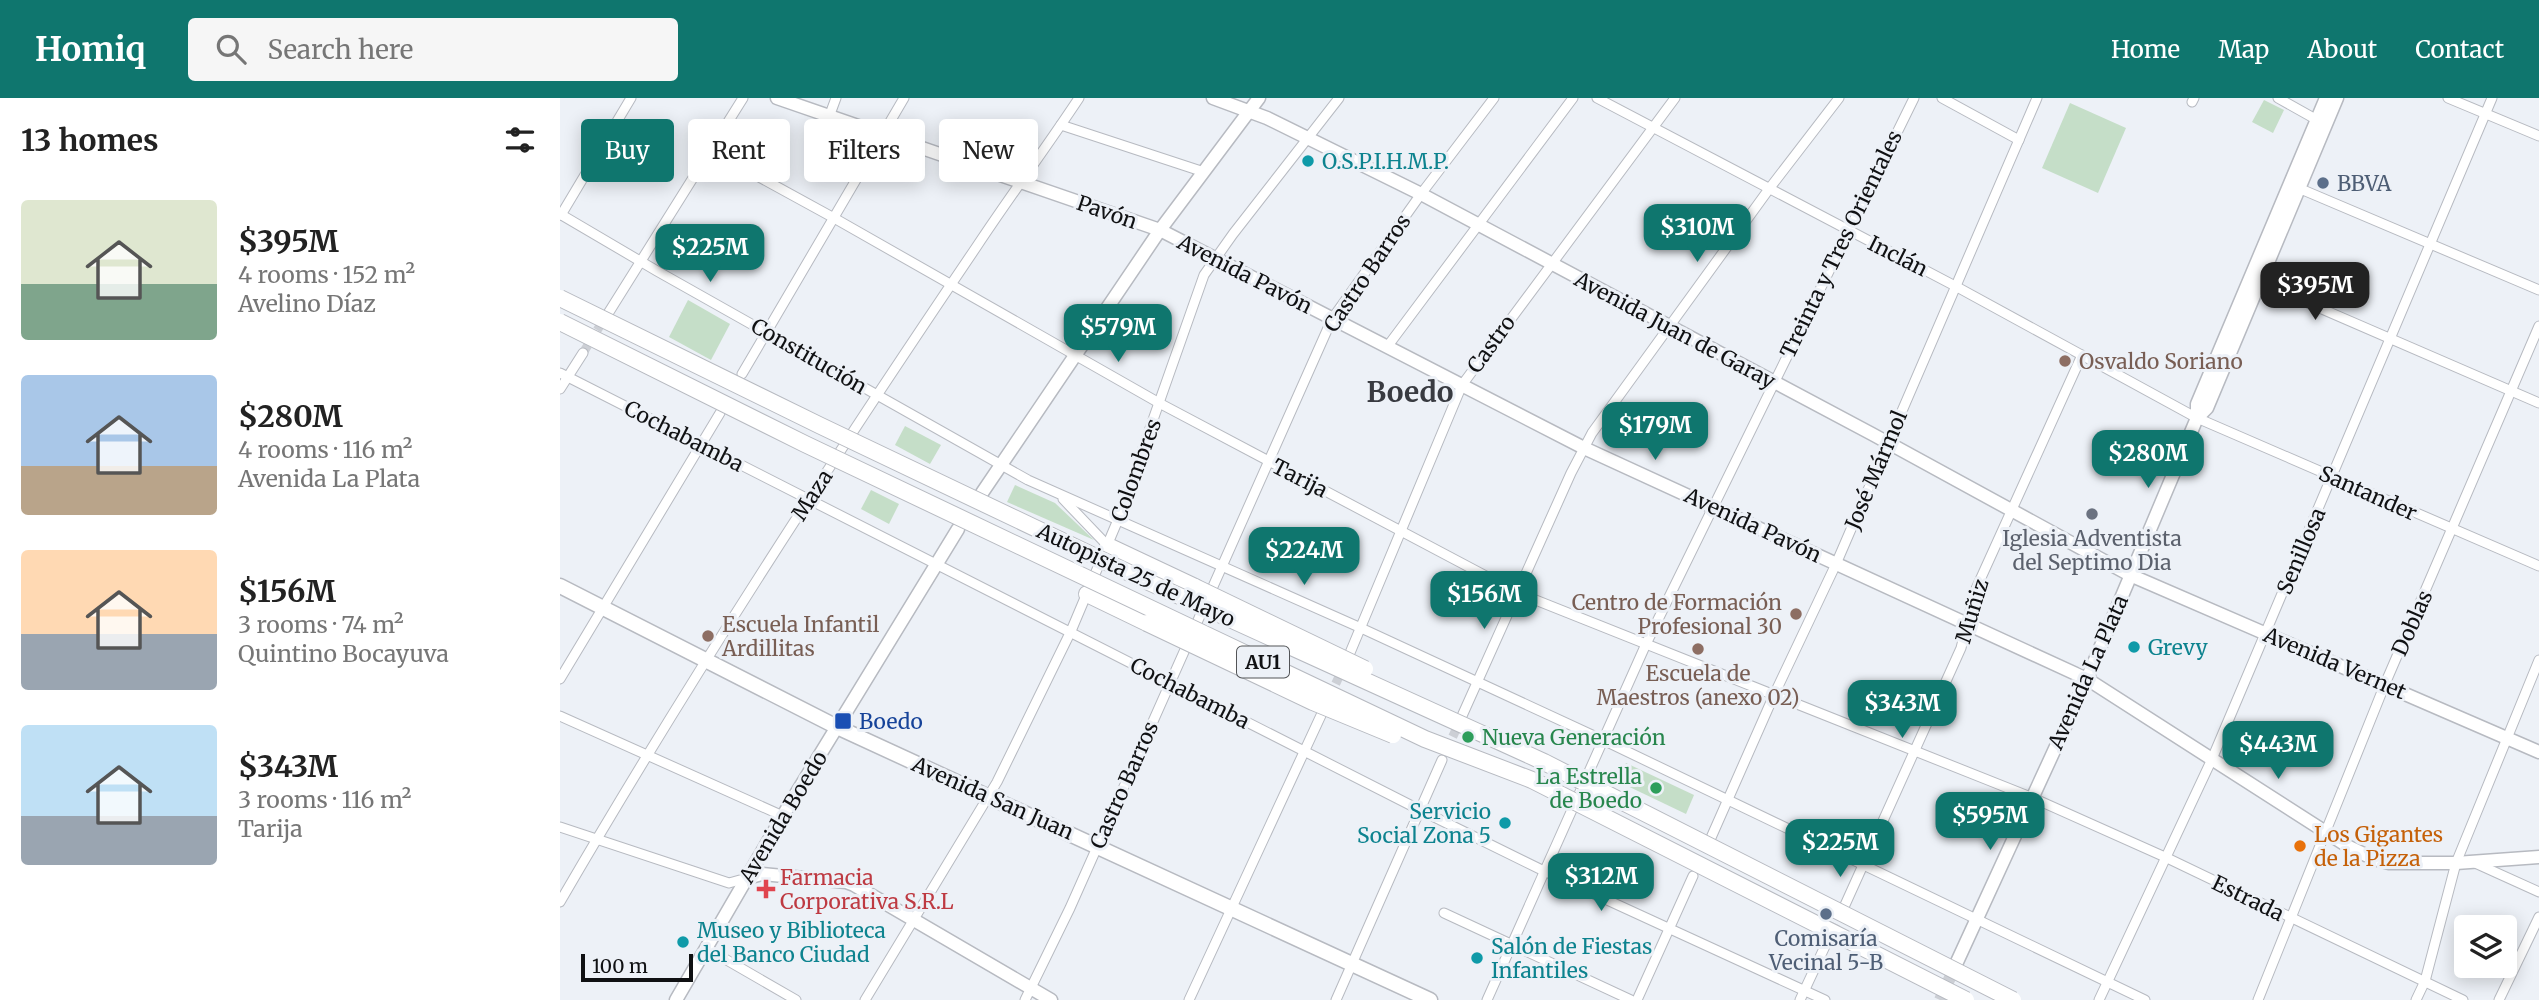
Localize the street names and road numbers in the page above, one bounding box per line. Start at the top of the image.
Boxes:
street label: Treinta y Tres Orientales [1774,126,1908,362]
street label: Pavón [1073,189,1141,235]
street label: Castro Barros [1318,209,1416,337]
street label: Avenida Pavón [1172,228,1317,320]
street label: Inclán [1864,230,1932,282]
street label: Avenida Juan de Garay [1569,265,1781,395]
street label: Castro [1461,310,1521,378]
street label: Constitución [746,312,872,400]
street label: Cochabamba [620,394,748,478]
street label: José Mármol [1838,406,1913,535]
street label: Colombres [1105,415,1167,525]
street label: Tarija [1268,453,1332,503]
street label: Santander [2315,459,2421,527]
street label: Maza [786,464,838,526]
street label: Avenida Pavón [1679,481,1826,569]
street label: Senillosa [2271,504,2331,598]
street label: Autopista 25 de Mayo [1032,517,1239,633]
street label: Muñiz [1950,576,1994,646]
street label: Doblas [2386,586,2438,660]
street label: Avenida La Plata [2041,591,2134,754]
street label: Avenida Vernet [2259,620,2410,705]
road number: AU1 [1237,646,1289,678]
street label: Cochabamba [1126,651,1254,735]
street label: Castro Barros [1084,717,1164,853]
street label: Avenida Boedo [732,746,833,889]
street label: Avenida San Juan [907,750,1078,846]
street label: Estrada [2208,869,2288,927]

